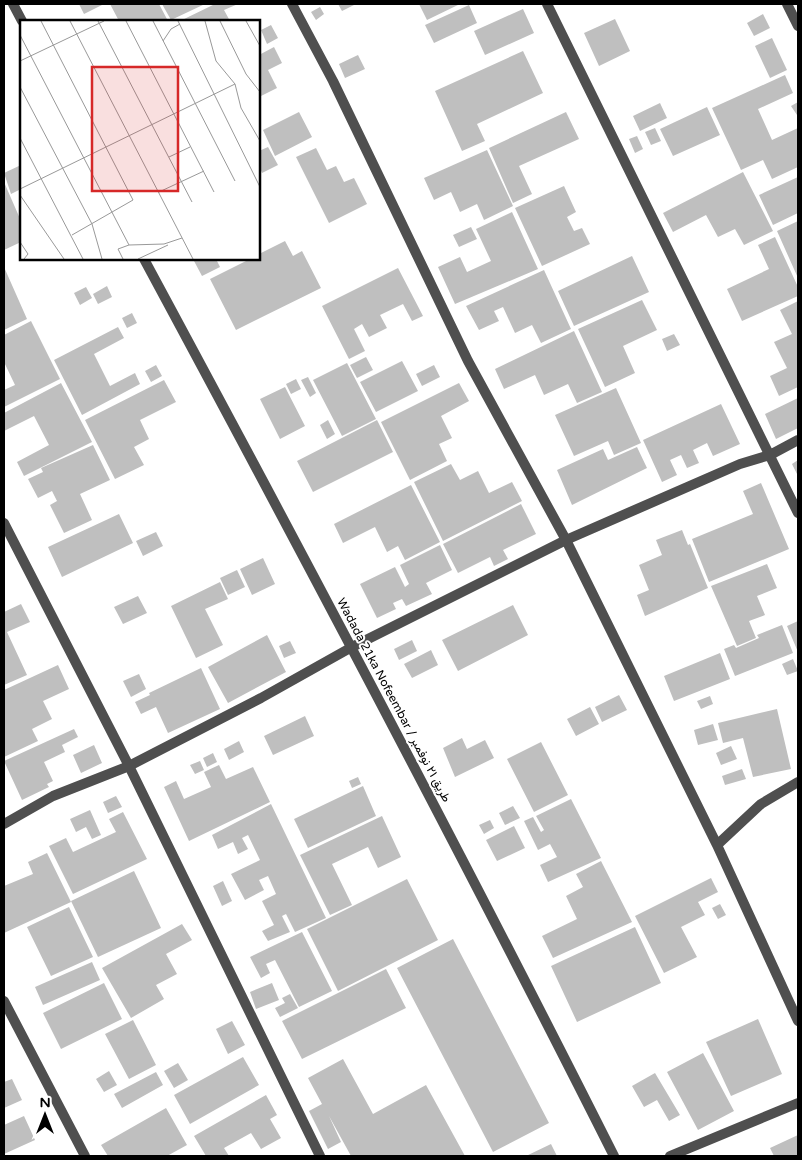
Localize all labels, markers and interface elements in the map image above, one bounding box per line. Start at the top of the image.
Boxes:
inset map [20,20,260,260]
street label: Wadada 21ka Nofeembar / طريق ٢١ نوفمبر [333,596,454,805]
north arrow [20,1090,70,1140]
text: N [39,1094,51,1111]

